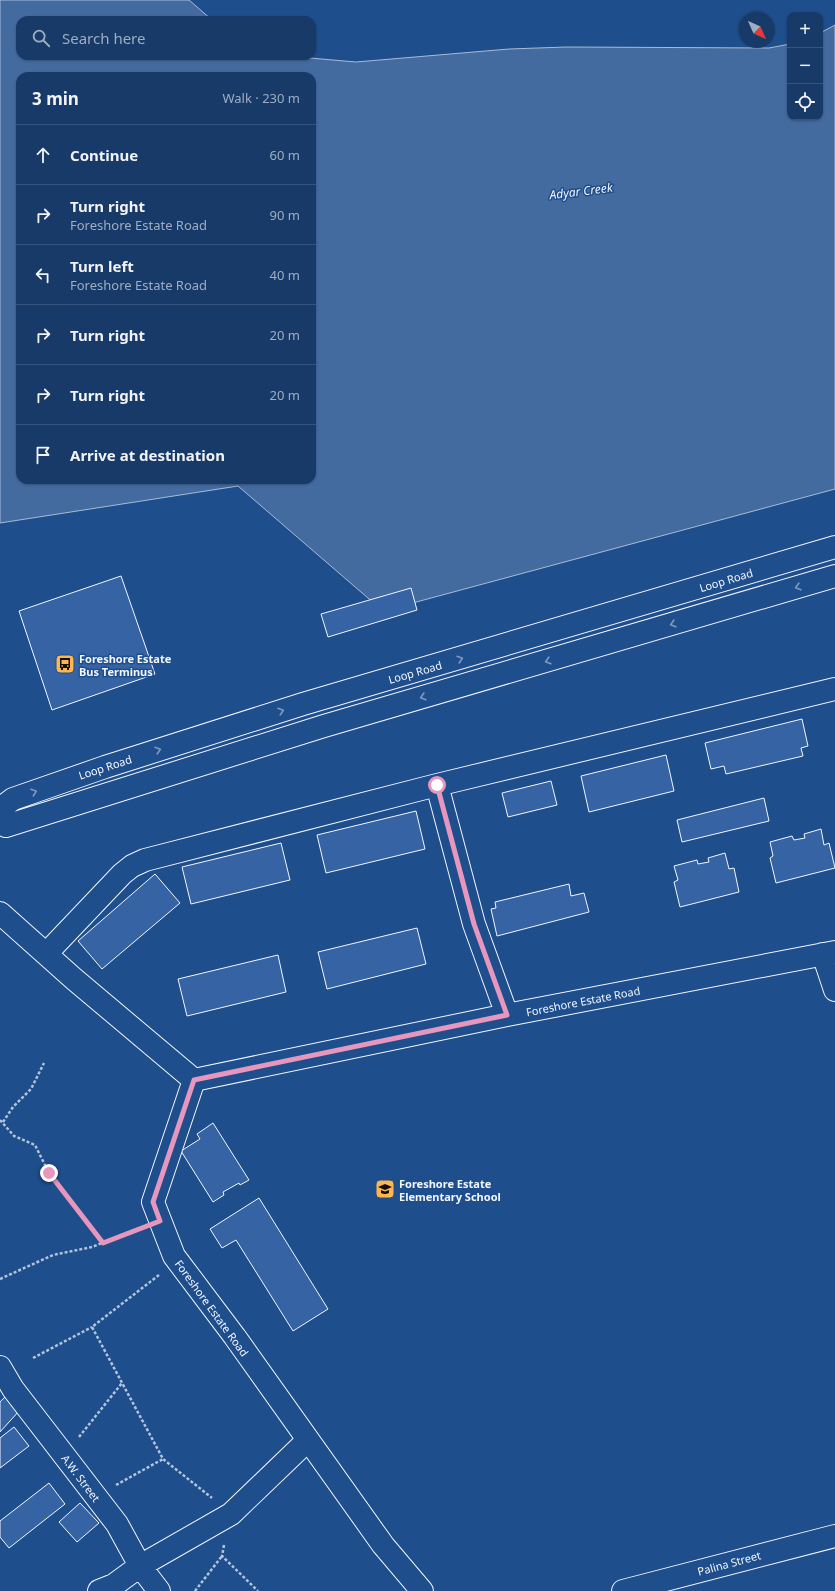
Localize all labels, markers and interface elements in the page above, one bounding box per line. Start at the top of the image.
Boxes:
north arrow [739,12,775,48]
map controls [787,12,823,120]
button: + [787,12,823,48]
search box [16,16,316,60]
icon: search [30,27,52,49]
text: Search here [62,28,145,48]
button: − [787,48,823,84]
button: locate [787,84,823,120]
text: 3 min [32,87,79,110]
text: Walk · 230 m [222,89,300,107]
icon: ahead [32,144,54,166]
text: Continue [70,145,138,165]
text: 60 m [270,146,300,164]
water label: Adyar Creek [547,179,615,203]
text: Turn right [70,196,145,216]
icon: right [32,204,54,226]
text: 90 m [270,206,300,224]
text: Foreshore Estate Road [70,216,207,234]
text: Turn left [70,256,134,276]
icon: left [32,264,54,286]
text: 40 m [270,266,300,284]
text: Foreshore Estate Road [70,276,207,294]
icon: right [32,324,54,346]
text: Turn right [70,325,145,345]
text: 20 m [270,326,300,344]
icon: right [32,384,54,406]
text: Turn right [70,385,145,405]
text: 20 m [270,386,300,404]
icon: arrive [32,444,54,466]
text: Arrive at destination [70,445,225,465]
street label: Loop Road [697,565,755,595]
one-way arrow [794,582,801,591]
one-way arrow [670,619,677,628]
place label: Foreshore Estate Bus Terminus [79,651,172,679]
bus stop icon: Foreshore Estate Bus Terminus [54,653,76,675]
one-way arrow [456,655,463,664]
one-way arrow [545,656,552,665]
street label: Loop Road [386,657,444,687]
one-way arrow [420,692,427,701]
one-way arrow [278,707,285,716]
one-way arrow [154,747,161,755]
street label: Loop Road [76,751,134,783]
route start [428,776,446,794]
one-way arrow [31,788,38,796]
street label: Foreshore Estate Road [525,983,641,1019]
route end [40,1164,58,1182]
place label: Foreshore Estate Elementary School [399,1176,501,1204]
school or university icon: Foreshore Estate Elementary School [374,1178,396,1200]
street label: Foreshore Estate Road [172,1257,252,1359]
street label: A.W. Street [58,1451,104,1505]
street label: Palina Street [696,1547,762,1579]

